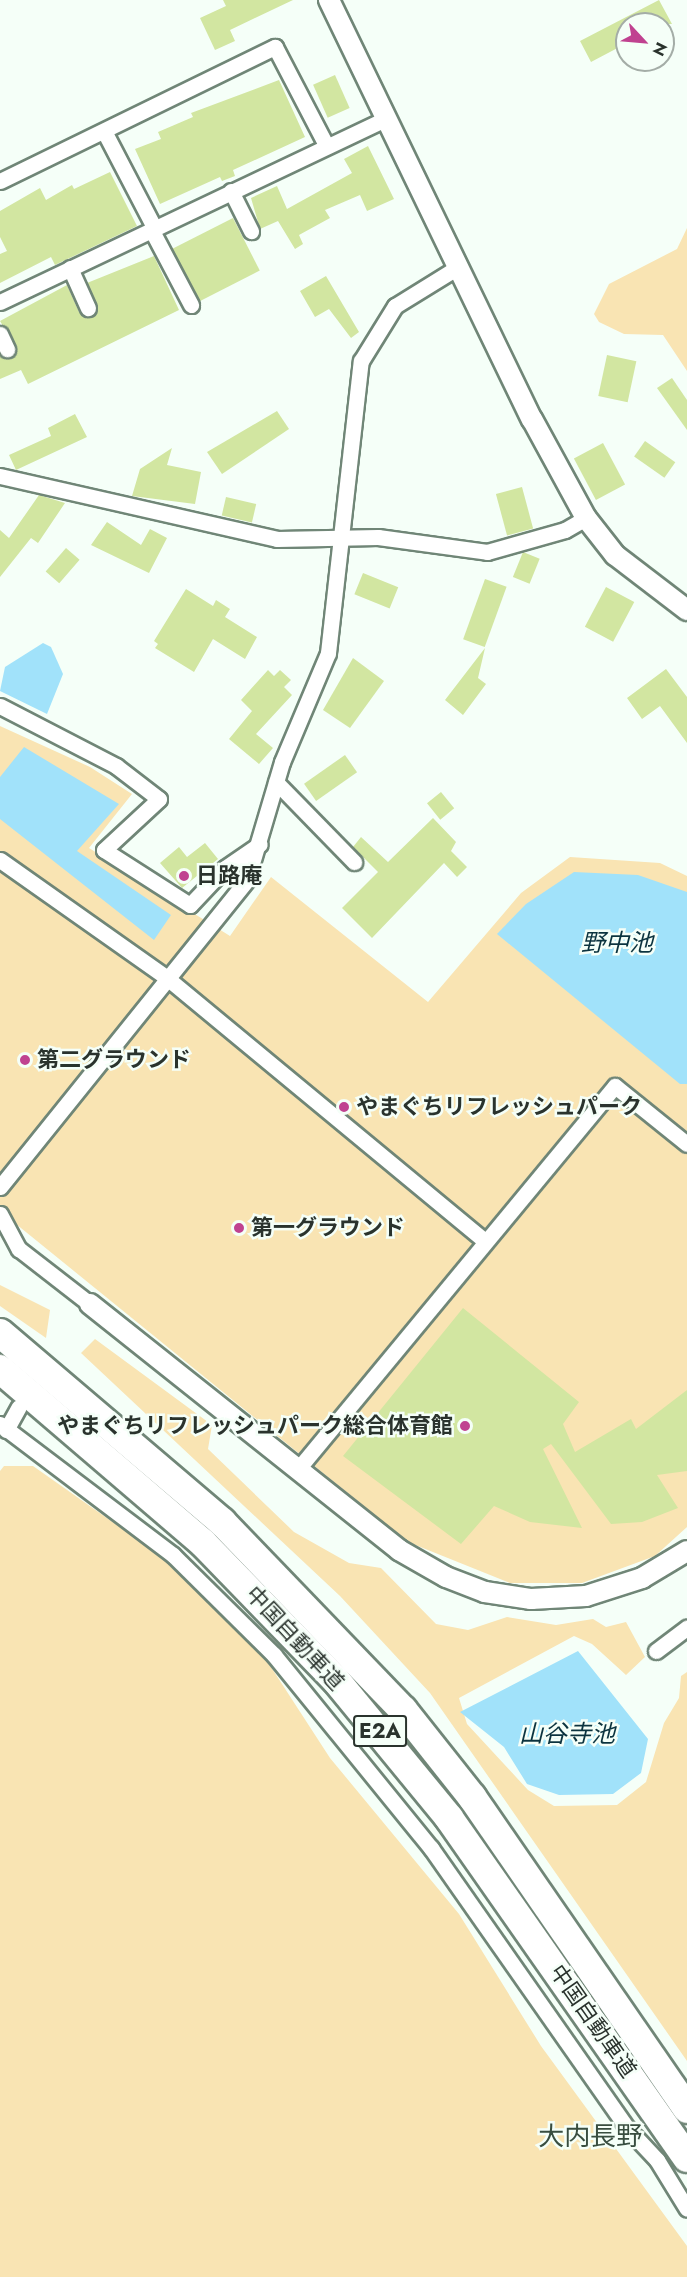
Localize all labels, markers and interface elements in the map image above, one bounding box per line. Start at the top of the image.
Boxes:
north arrow [615,12,675,72]
text: N [647,38,673,60]
place label: 日路庵 [196,863,262,889]
marker: 日路庵 [177,869,191,883]
water label: 野中池 [581,929,653,957]
place label: 第二グラウンド [37,1047,191,1073]
marker: 第二グラウンド [18,1053,32,1067]
place label: やまぐちリフレッシュパーク [356,1094,642,1120]
marker: やまぐちリフレッシュパーク [337,1100,351,1114]
place label: 第一グラウンド [251,1215,405,1241]
marker: 第一グラウンド [232,1221,246,1235]
place label: やまぐちリフレッシュパーク総合体育館 [57,1413,453,1439]
marker: やまぐちリフレッシュパーク総合体育館 [458,1419,472,1433]
street label: 中国自動車道 [240,1581,350,1695]
road number: E2A [353,1713,407,1749]
water label: 山谷寺池 [519,1720,615,1748]
street label: 中国自動車道 [544,1959,642,2083]
district label: 大内長野 [538,2121,642,2153]

